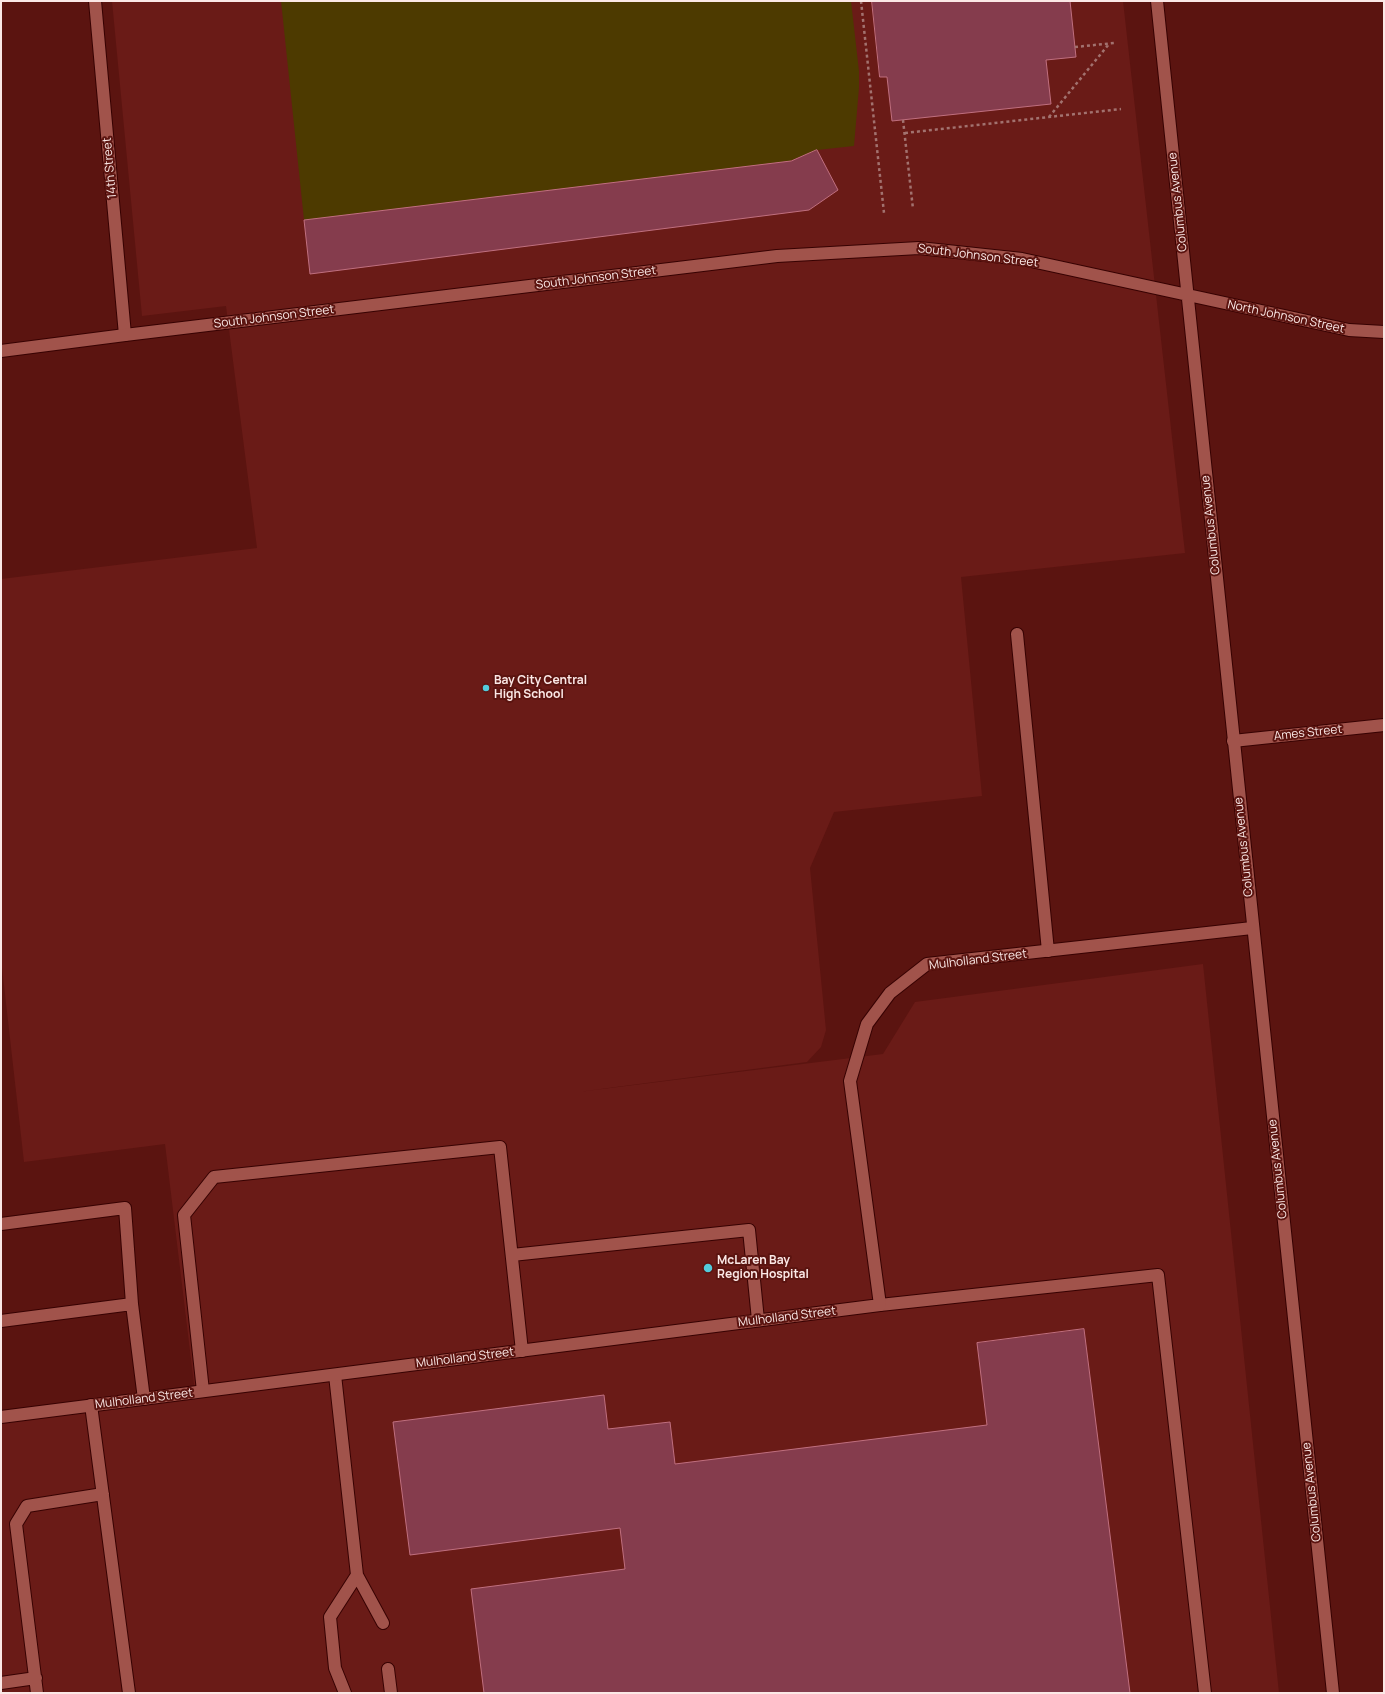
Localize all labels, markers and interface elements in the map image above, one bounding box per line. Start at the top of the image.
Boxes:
street label: 14th Street [100,137,120,199]
street label: Columbus Avenue [1166,152,1190,252]
street label: South Johnson Street [917,241,1039,271]
street label: South Johnson Street [535,263,657,293]
street label: North Johnson Street [1226,298,1346,336]
street label: South Johnson Street [213,302,335,332]
street label: Columbus Avenue [1199,475,1223,575]
place label: Bay City Central High School [494,674,587,702]
marker: Bay City Central High School [481,683,491,693]
street label: Ames Street [1273,722,1343,744]
street label: Columbus Avenue [1232,797,1256,897]
street label: Mulholland Street [928,947,1028,973]
street label: Columbus Avenue [1266,1119,1290,1219]
place label: McLaren Bay Region Hospital [717,1254,809,1282]
marker: McLaren Bay Region Hospital [702,1262,714,1274]
street label: Mulholland Street [737,1304,837,1330]
street label: Mulholland Street [415,1345,515,1371]
street label: Mulholland Street [94,1386,194,1412]
street label: Columbus Avenue [1300,1442,1324,1542]

